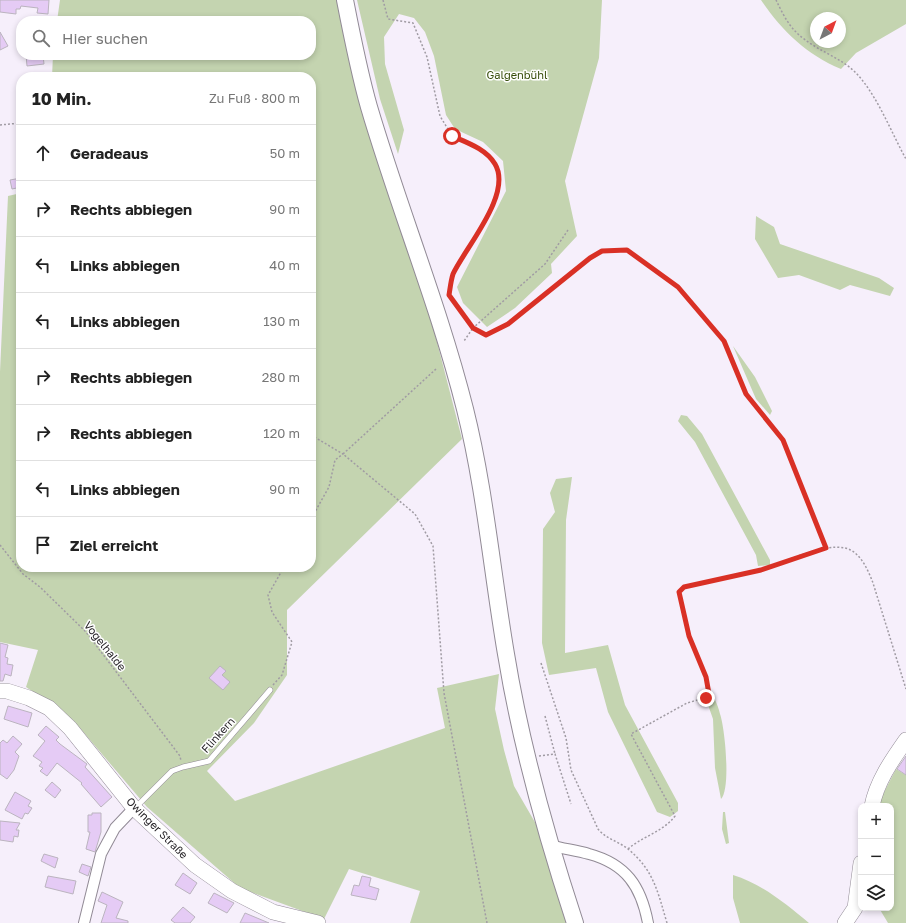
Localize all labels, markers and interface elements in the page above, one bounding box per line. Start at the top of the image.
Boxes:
north arrow [810,12,846,48]
search box [16,16,316,60]
icon: search [30,27,52,49]
text: Hier suchen [62,29,148,47]
park label: Galgenbühl [487,68,548,81]
text: 10 Min. [32,88,92,109]
text: Zu Fuß · 800 m [209,90,300,106]
route start [443,127,461,145]
icon: ahead [32,142,54,164]
text: Geradeaus [70,144,148,162]
text: 50 m [270,145,300,161]
icon: right [32,198,54,220]
text: Rechts abbiegen [70,200,192,218]
text: 90 m [269,201,300,217]
icon: left [32,254,54,276]
text: Links abbiegen [70,256,180,274]
text: 40 m [269,257,300,273]
icon: left [32,310,54,332]
text: Links abbiegen [70,312,180,330]
text: 130 m [263,313,300,329]
icon: right [32,366,54,388]
text: Rechts abbiegen [70,368,192,386]
text: 280 m [262,369,300,385]
icon: right [32,422,54,444]
text: Rechts abbiegen [70,424,192,442]
text: 120 m [263,425,300,441]
icon: left [32,478,54,500]
text: Links abbiegen [70,480,180,498]
text: 90 m [269,481,300,497]
icon: arrive [32,534,54,556]
text: Ziel erreicht [70,536,158,554]
street label: Vogelhalde [82,618,129,673]
route end [697,689,715,707]
street label: Flinkern [198,714,237,755]
street label: Owinger Straße [124,794,191,861]
map controls [858,803,894,911]
button: + [858,803,894,839]
button: − [858,839,894,875]
button: layers [858,875,894,911]

